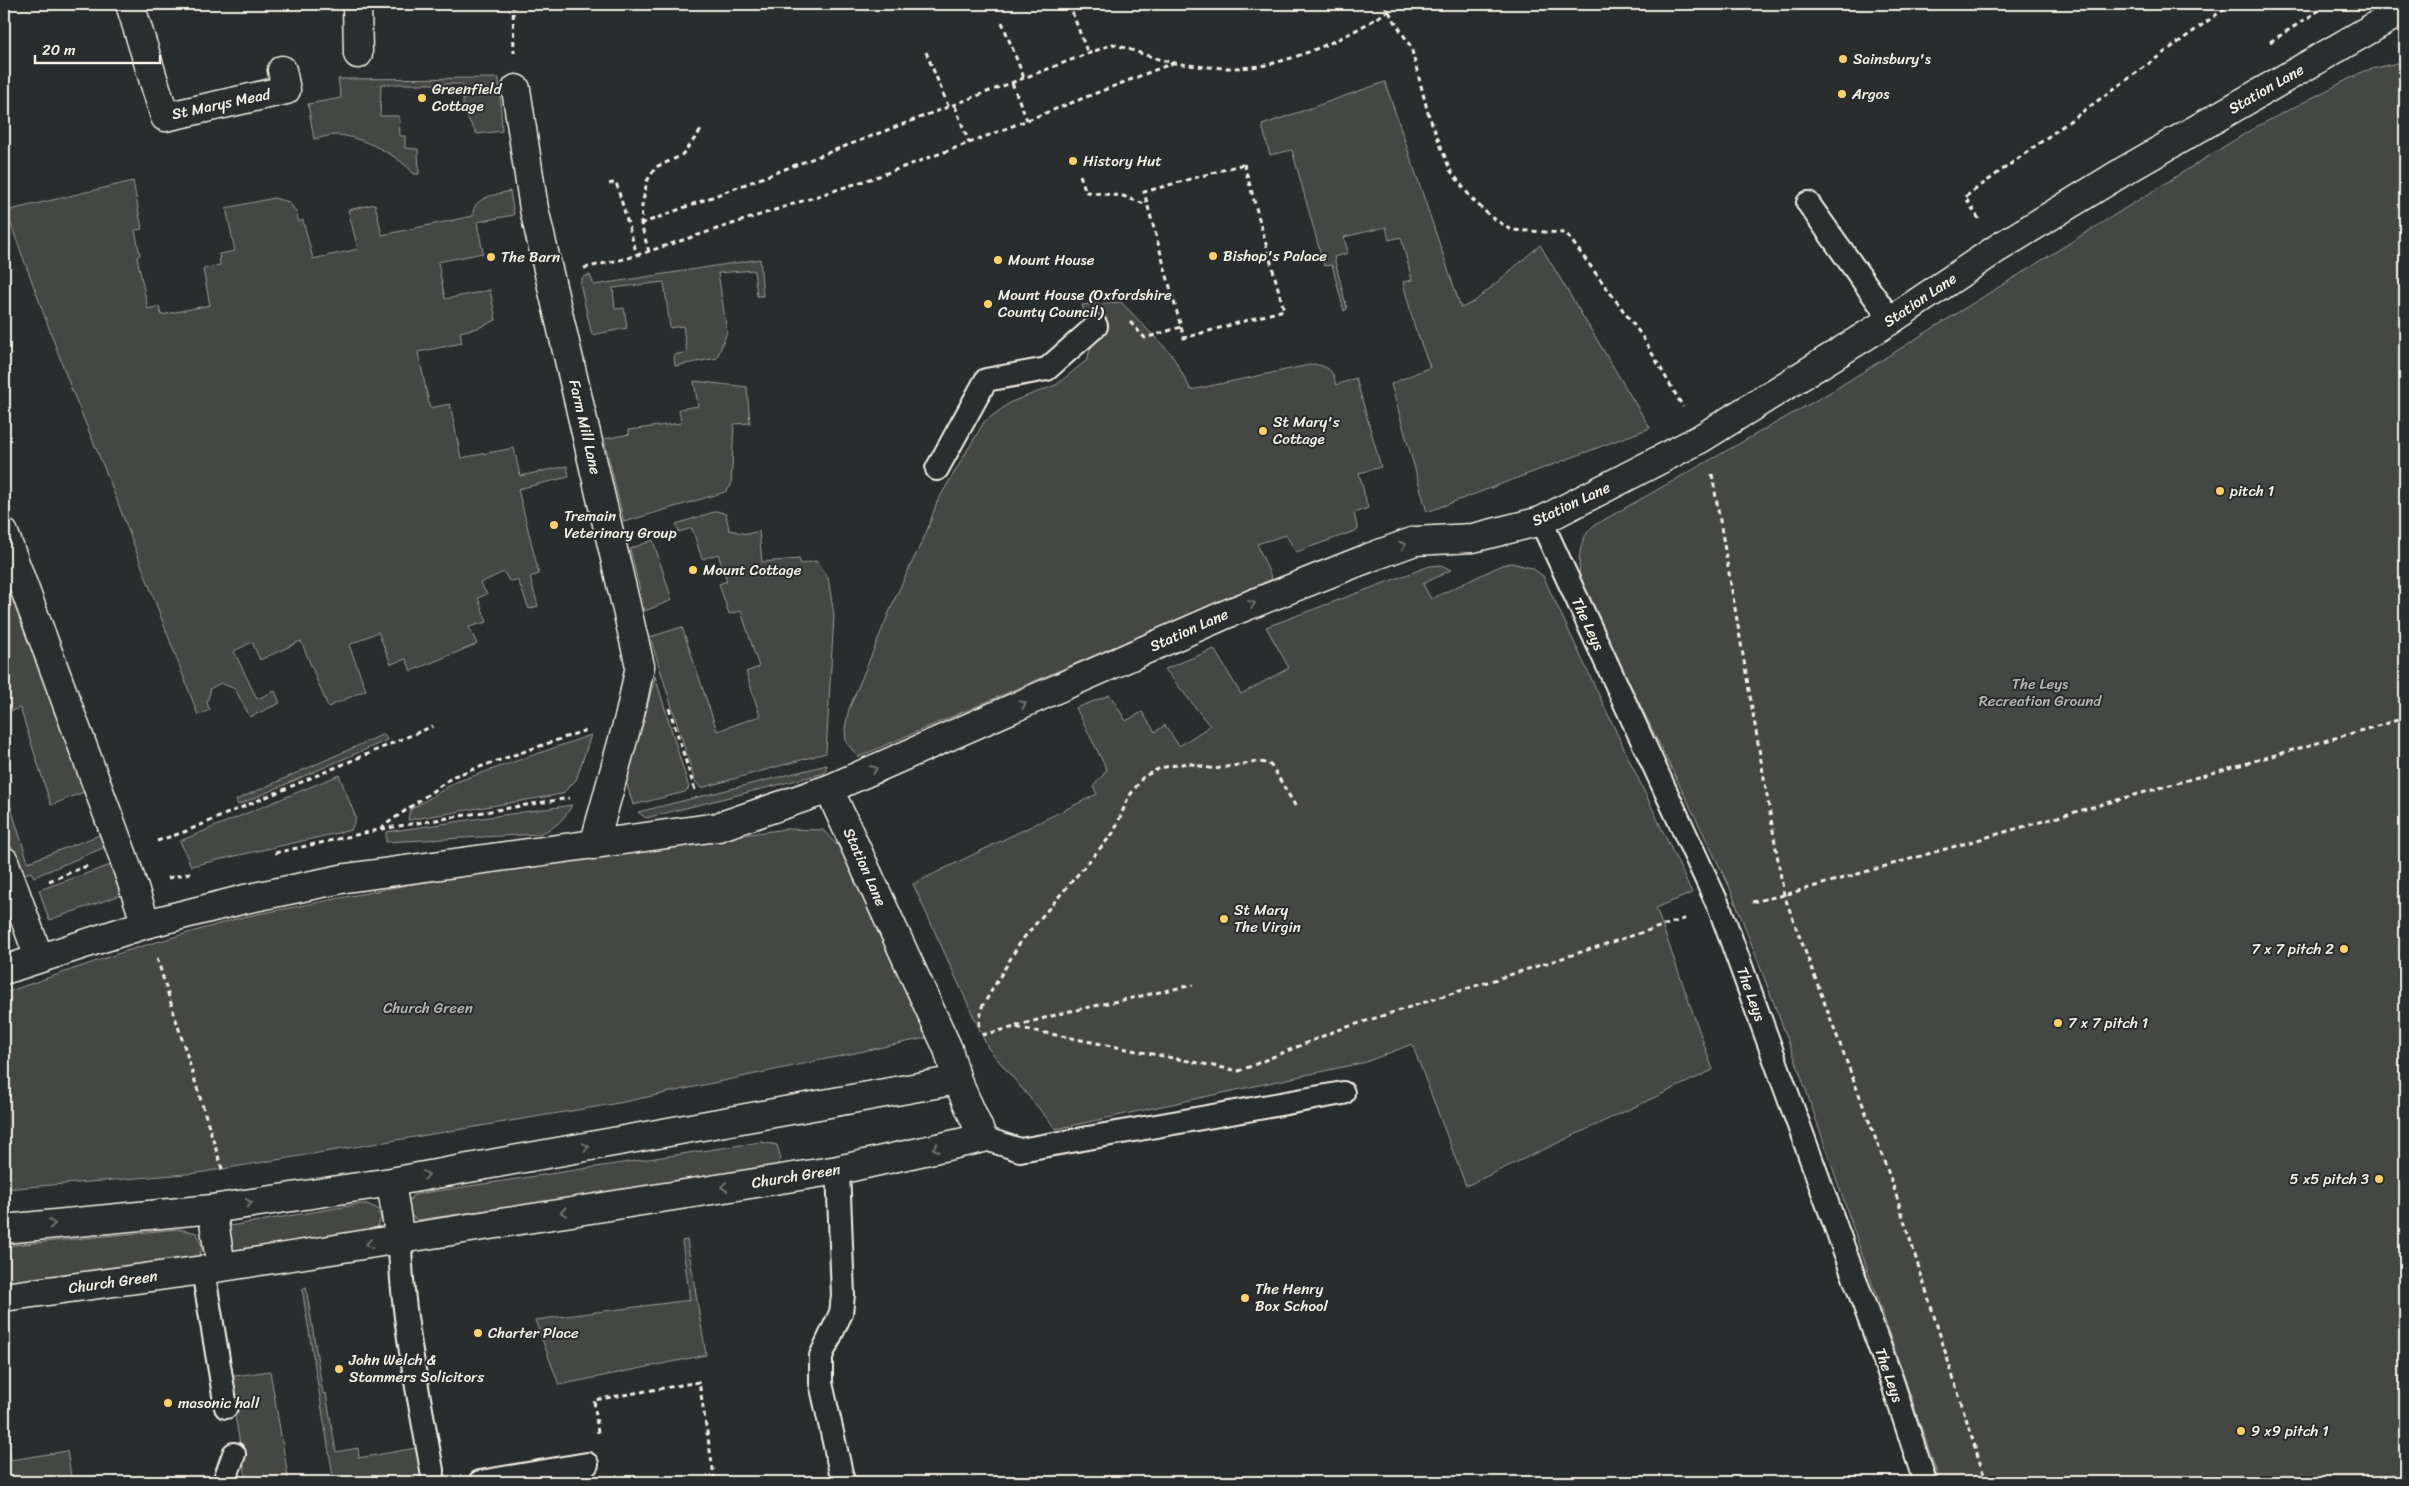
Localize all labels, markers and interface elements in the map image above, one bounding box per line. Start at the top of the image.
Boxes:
scale bar [35,32,160,64]
text: 20 m [42,37,76,63]
place label: Sainsbury's [1853,46,1932,72]
marker: Sainsbury's [1837,53,1849,65]
street label: Station Lane [2223,57,2309,121]
place label: Greenfield Cottage [432,76,503,119]
street label: St Marys Mead [169,81,274,127]
place label: Argos [1851,81,1890,107]
marker: Argos [1836,88,1848,100]
marker: Greenfield Cottage [416,92,428,104]
place label: History Hut [1083,148,1162,174]
marker: History Hut [1067,155,1079,167]
place label: Bishop's Palace [1223,243,1327,269]
place label: The Barn [501,244,560,270]
place label: Mount House [1008,247,1095,273]
marker: Bishop's Palace [1207,250,1219,262]
marker: The Barn [485,251,497,263]
marker: Mount House [992,254,1004,266]
street label: Station Lane [1878,266,1962,334]
place label: Mount House (Oxfordshire County Council) [998,282,1172,325]
marker: Mount House (Oxfordshire County Council) [982,298,994,310]
street label: Farm Mill Lane [561,377,609,477]
place label: St Mary's Cottage [1273,409,1340,452]
marker: St Mary's Cottage [1257,425,1269,437]
street label: Station Lane [1527,474,1615,534]
place label: pitch 1 [2229,478,2274,504]
marker: pitch 1 [2214,485,2226,497]
place label: Tremain Veterinary Group [564,503,677,546]
marker: Tremain Veterinary Group [548,519,560,531]
one-way arrow [1399,541,1407,551]
place label: Mount Cottage [703,557,802,583]
marker: Mount Cottage [687,564,699,576]
street label: The Leys [1564,593,1612,656]
one-way arrow [1247,599,1256,610]
street label: Station Lane [1145,601,1233,659]
park label: The Leys Recreation Ground [1979,671,2102,714]
one-way arrow [1018,699,1027,710]
one-way arrow [869,765,878,776]
street label: Station Lane [836,823,894,911]
place label: St Mary The Virgin [1234,897,1301,940]
marker: St Mary The Virgin [1218,913,1230,925]
place label: 7 x 7 pitch 2 [2251,936,2334,962]
marker: 7 x 7 pitch 2 [2338,943,2350,955]
street label: The Leys [1729,963,1773,1026]
park label: Church Green [383,995,473,1021]
place label: 7 x 7 pitch 1 [2068,1010,2148,1036]
marker: 7 x 7 pitch 1 [2052,1017,2064,1029]
one-way arrow [582,1142,591,1152]
one-way arrow [931,1143,940,1153]
street label: Church Green [750,1156,842,1196]
place label: 5 x5 pitch 3 [2290,1166,2369,1192]
one-way arrow [422,1171,431,1181]
marker: 5 x5 pitch 3 [2373,1173,2385,1185]
one-way arrow [720,1181,728,1192]
one-way arrow [244,1199,253,1209]
one-way arrow [559,1206,567,1217]
one-way arrow [49,1219,57,1230]
one-way arrow [365,1239,373,1249]
street label: Church Green [67,1263,159,1301]
place label: The Henry Box School [1255,1276,1328,1319]
marker: The Henry Box School [1239,1292,1251,1304]
place label: Charter Place [488,1320,579,1346]
marker: Charter Place [472,1327,484,1339]
street label: The Leys [1868,1344,1911,1407]
place label: John Welch & Stammers Solicitors [348,1347,484,1390]
marker: John Welch & Stammers Solicitors [333,1363,345,1375]
place label: masonic hall [178,1390,260,1416]
marker: masonic hall [162,1397,174,1409]
place label: 9 x9 pitch 1 [2251,1418,2329,1444]
marker: 9 x9 pitch 1 [2235,1425,2247,1437]

